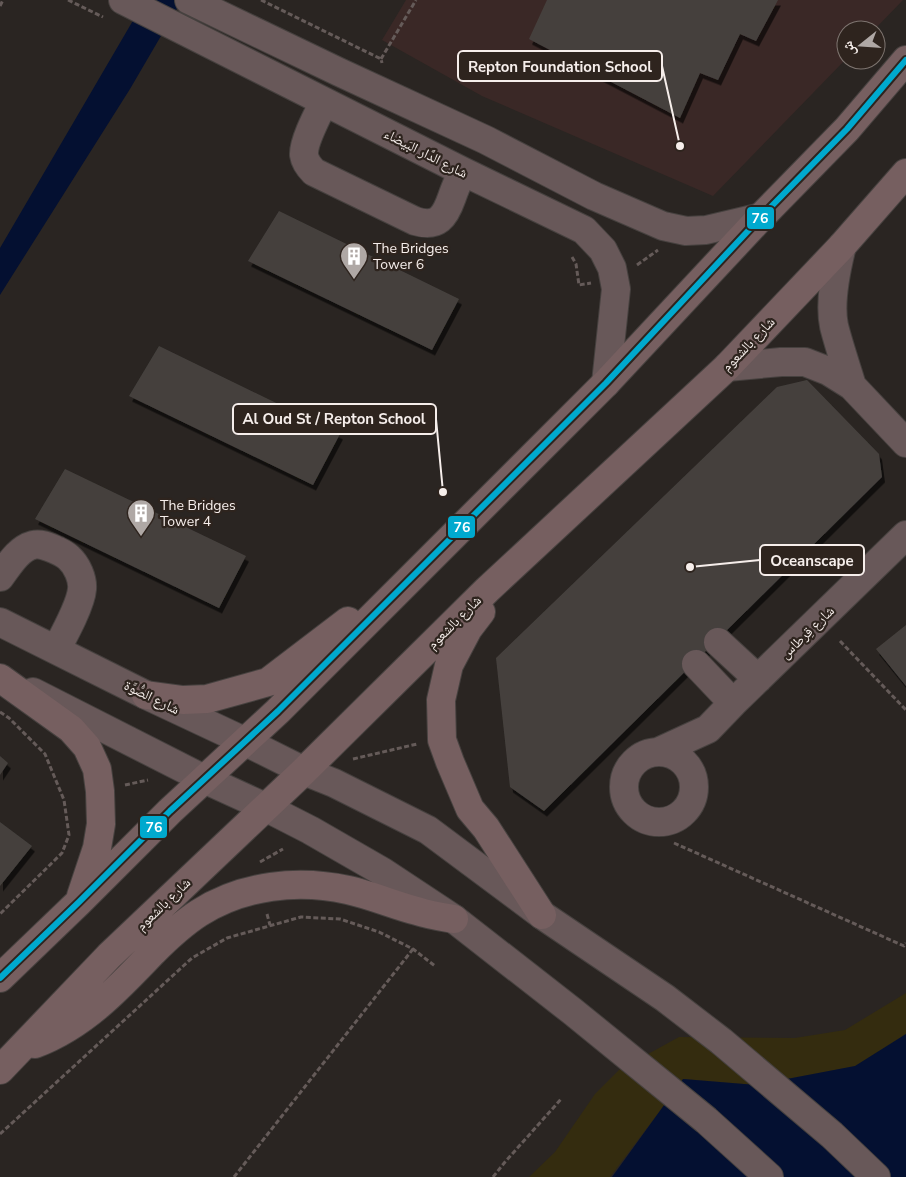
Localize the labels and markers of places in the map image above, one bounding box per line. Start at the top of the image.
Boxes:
callout: Repton Foundation School [458,51,662,81]
place label: The Bridges Tower 6 [373,239,449,274]
building icon: The Bridges Tower 6 [339,241,369,280]
callout: Al Oud St / Repton School [233,404,436,434]
place label: The Bridges Tower 4 [160,496,236,531]
building icon: The Bridges Tower 4 [126,498,156,537]
callout: Oceanscape [760,545,864,575]

